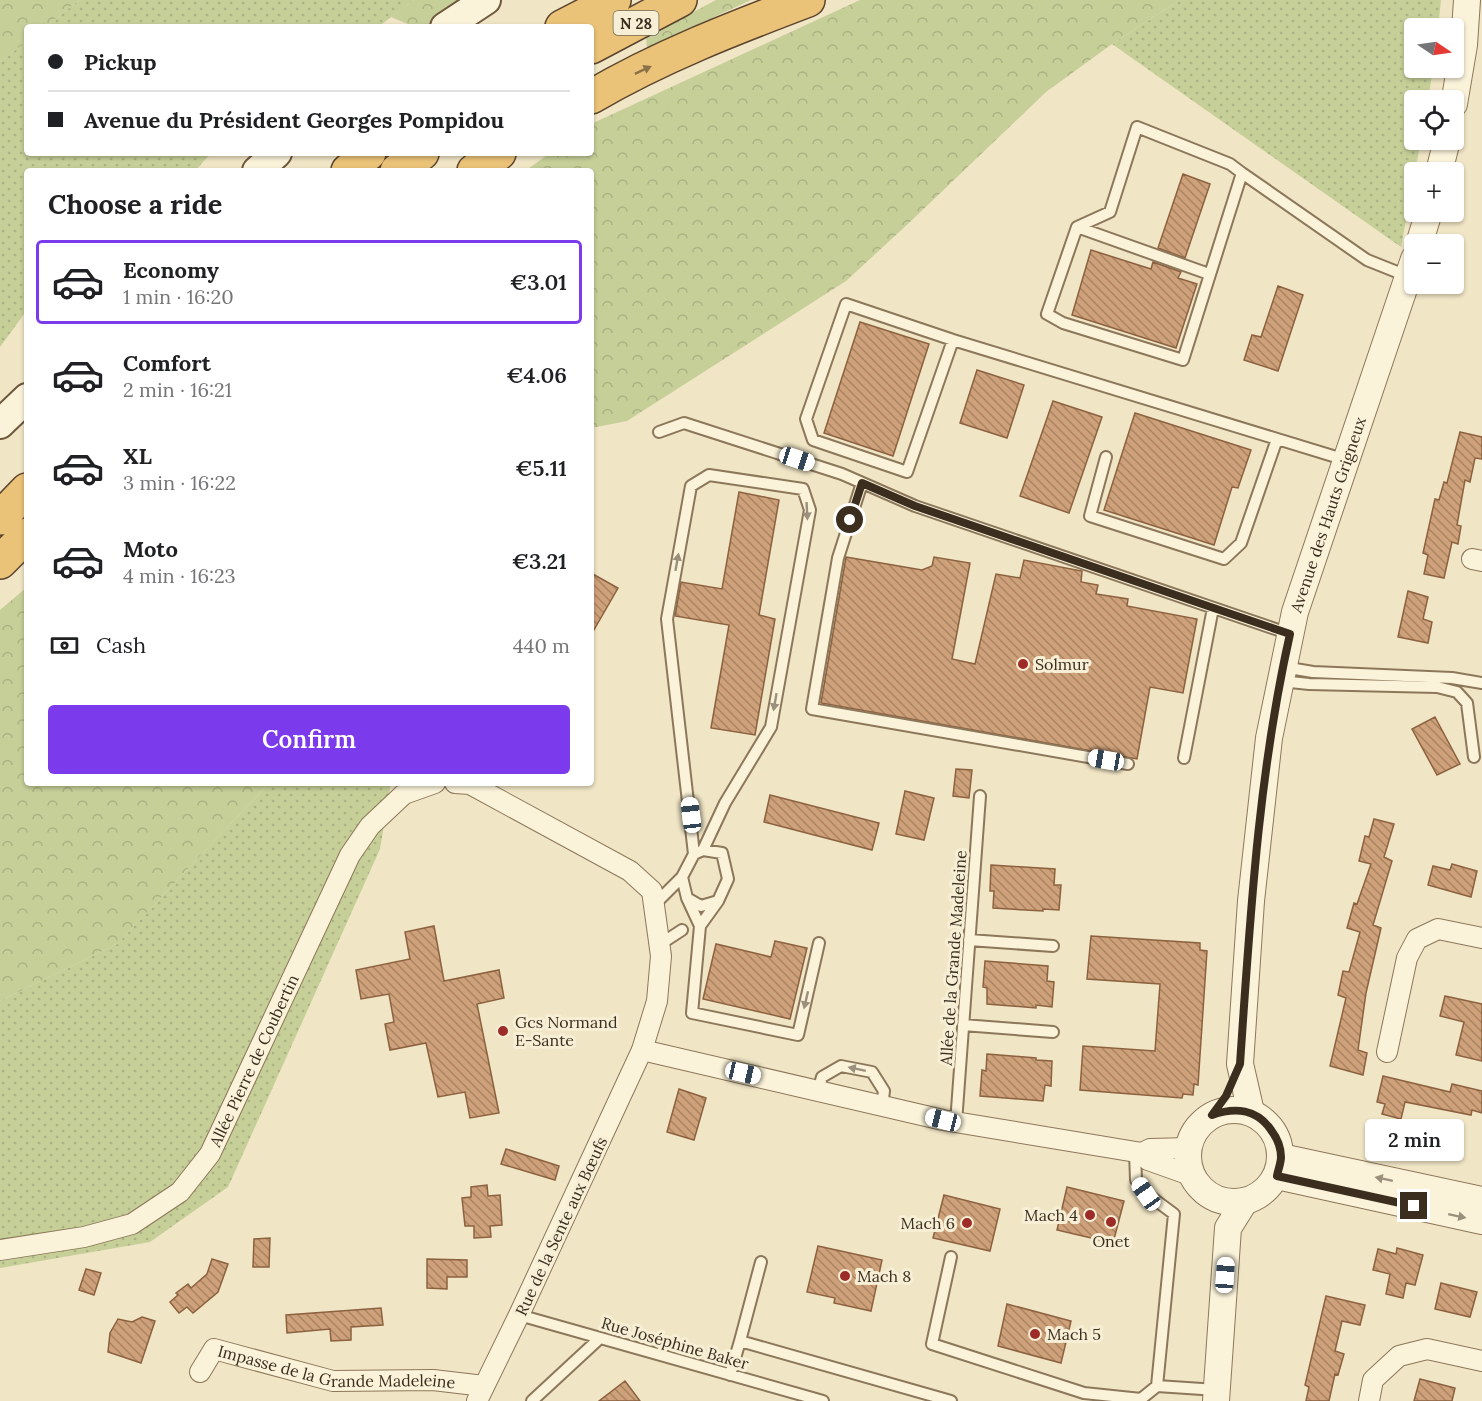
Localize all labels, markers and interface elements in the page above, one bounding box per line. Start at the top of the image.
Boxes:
road number: N 28 [614,11,658,35]
north arrow [1404,18,1464,78]
map controls [1404,18,1464,294]
text: Pickup [84,48,157,76]
one-way arrow [634,65,652,75]
button: locate [1404,90,1464,150]
text: Avenue du Président Georges Pompidou [84,106,504,134]
button: + [1404,162,1464,222]
text: Choose a ride [48,187,222,221]
button: − [1404,234,1464,294]
icon: car [51,255,105,309]
text: Economy [123,256,219,284]
text: €3.01 [510,268,567,296]
text: 1 min · 16:20 [123,284,234,309]
icon: car [51,348,105,402]
text: Comfort [123,349,211,377]
text: €4.06 [506,361,567,389]
text: 2 min · 16:21 [123,377,232,402]
street label: Avenue des Hauts Grigneux [1285,414,1370,616]
icon: car [51,441,105,495]
text: XL [123,442,152,470]
car [777,445,817,473]
text: €5.11 [515,454,567,482]
text: 3 min · 16:22 [123,470,236,495]
one-way arrow [803,501,812,520]
route start [836,506,863,533]
icon: car [51,534,105,588]
text: Moto [123,535,178,563]
text: €3.21 [512,547,567,575]
one-way arrow [673,552,682,571]
text: 4 min · 16:23 [123,563,236,588]
icon: cash [48,629,81,662]
text: Cash [96,631,146,659]
text: 440 m [513,633,570,658]
place label: Solmur [1035,654,1089,674]
marker: Solmur [1016,657,1030,671]
one-way arrow [770,693,779,712]
button: Confirm [48,705,570,774]
car [1087,748,1125,772]
car [680,796,702,834]
street label: Allée de la Grande Madeleine [935,849,971,1067]
street label: Allée Pierre de Coubertin [204,971,303,1151]
one-way arrow [801,990,811,1009]
place label: Gcs Normand E-Sante [515,1012,618,1050]
marker: Gcs Normand E-Sante [496,1024,510,1038]
car [723,1060,763,1086]
one-way arrow [847,1064,866,1073]
car [923,1107,963,1133]
callout: 2 min [1364,1119,1464,1161]
text: 2 min [1388,1127,1441,1152]
street label: Rue de la Sente aux Bœufs [511,1133,611,1319]
one-way arrow [1374,1173,1393,1183]
car [1128,1174,1164,1214]
route end [1400,1192,1427,1219]
place label: Mach 4 [1024,1205,1078,1225]
marker: Mach 4 [1083,1208,1097,1222]
one-way arrow [1448,1211,1466,1221]
place label: Mach 6 [901,1213,955,1233]
marker: Onet [1104,1215,1118,1229]
marker: Mach 6 [960,1216,974,1230]
place label: Onet [1092,1231,1130,1251]
car [1215,1256,1235,1294]
place label: Mach 8 [857,1266,911,1286]
marker: Mach 8 [838,1269,852,1283]
street label: Rue Joséphine Baker [599,1312,751,1374]
place label: Mach 5 [1047,1324,1101,1344]
marker: Mach 5 [1028,1327,1042,1341]
street label: Impasse de la Grande Madeleine [216,1341,457,1393]

